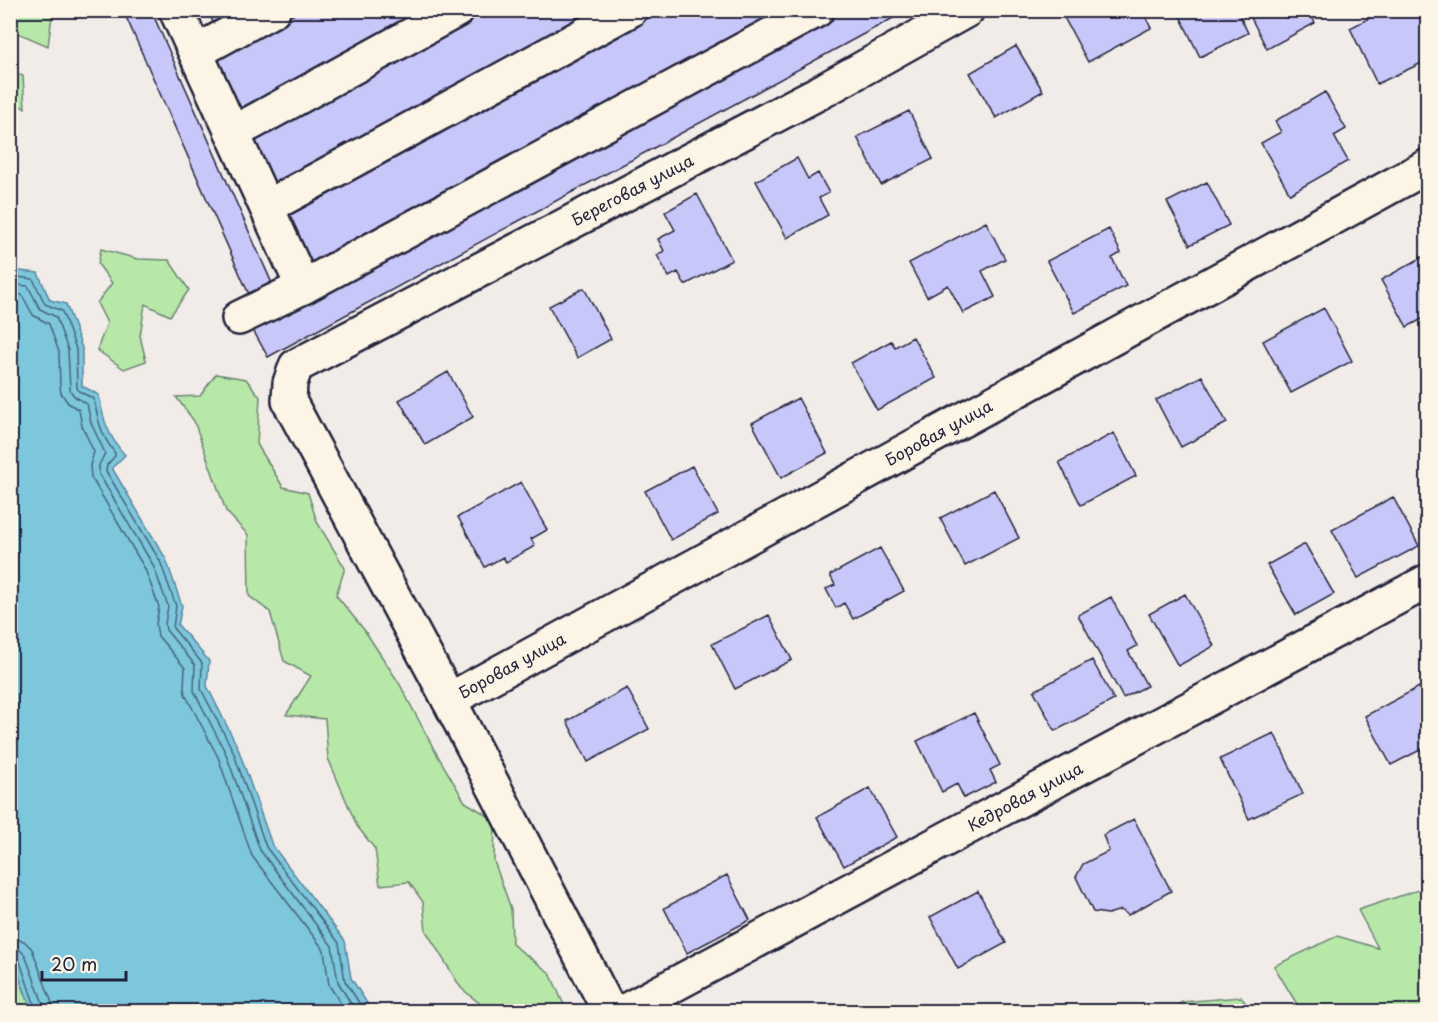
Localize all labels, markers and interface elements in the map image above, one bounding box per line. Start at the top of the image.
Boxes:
street label: Береговая улица [567,147,697,231]
street label: Боровая улица [881,393,996,471]
street label: Боровая улица [454,626,570,704]
street label: Кедровая улица [963,755,1087,837]
scale bar [42,944,126,982]
text: 20 m [51,950,97,977]

